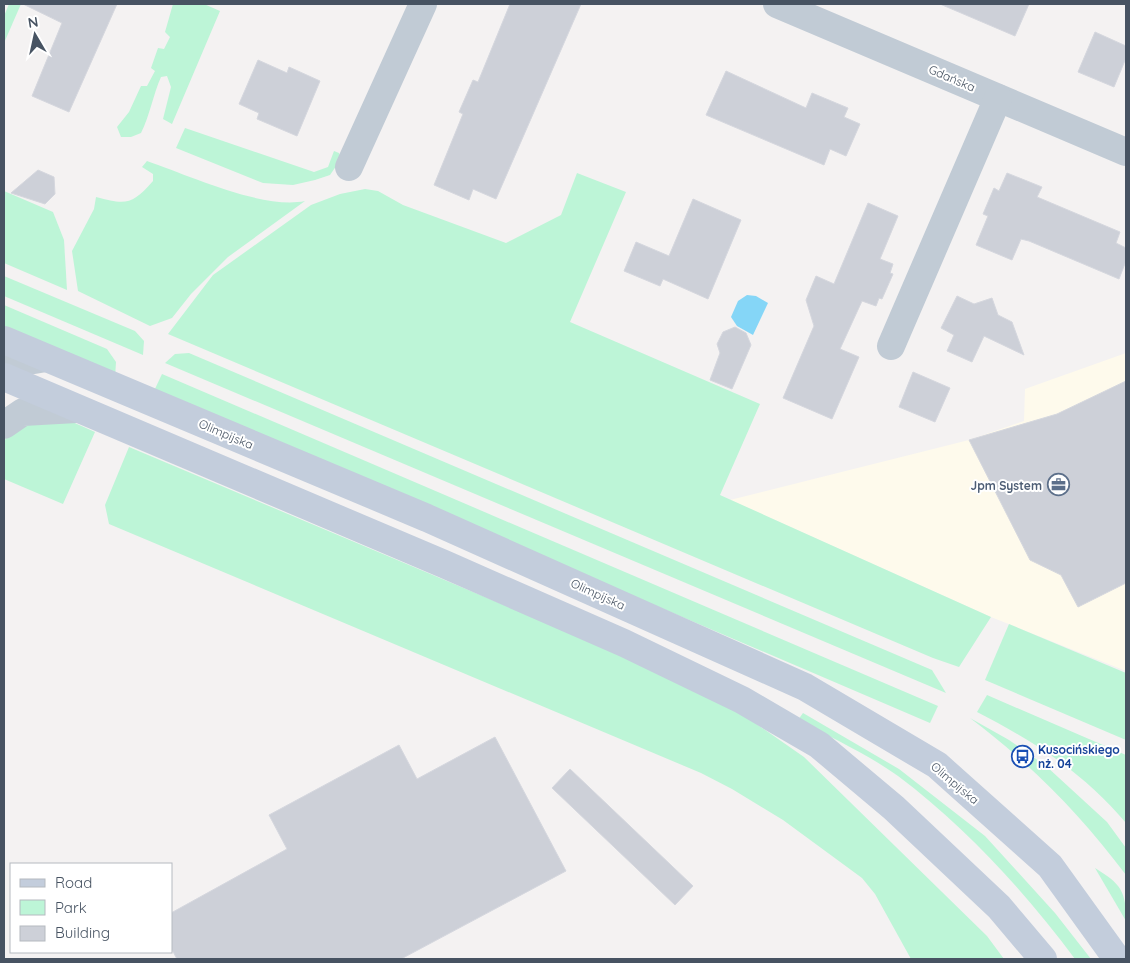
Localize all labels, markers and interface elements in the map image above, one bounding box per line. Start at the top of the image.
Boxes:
north arrow [10,10,60,60]
text: N [26,12,39,32]
street label: Gdańska [926,62,978,94]
street label: Olimpijska [196,416,256,452]
office icon: Jpm System [1046,473,1070,497]
place label: Jpm System [971,478,1042,493]
street label: Olimpijska [569,575,627,613]
place label: Kusocińskiego nż. 04 [1038,742,1120,771]
bus stop icon: Kusocińskiego nż. 04 [1010,744,1034,768]
street label: Olimpijska [928,759,982,807]
legend [10,863,172,953]
text: Road [55,873,92,892]
text: Park [55,898,87,917]
text: Building [55,923,110,942]

